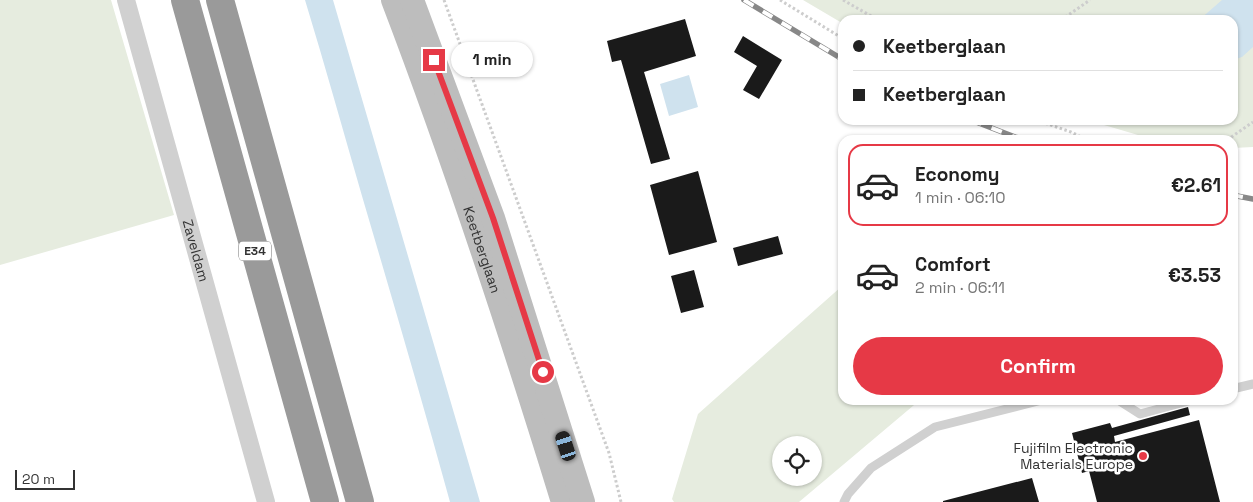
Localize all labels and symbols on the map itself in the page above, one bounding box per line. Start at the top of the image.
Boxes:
callout: 1 min [452,42,534,78]
route end [423,49,445,71]
street label: Keetberglaan [459,204,505,295]
street label: Zaveldam [179,217,213,284]
road number: E34 [239,242,271,260]
route start [532,361,554,383]
car [554,429,577,463]
place label: Fujifilm Electronic Materials Europe [1013,439,1133,473]
marker: Fujifilm Electronic Materials Europe [1137,450,1149,462]
scale bar [15,467,75,490]

